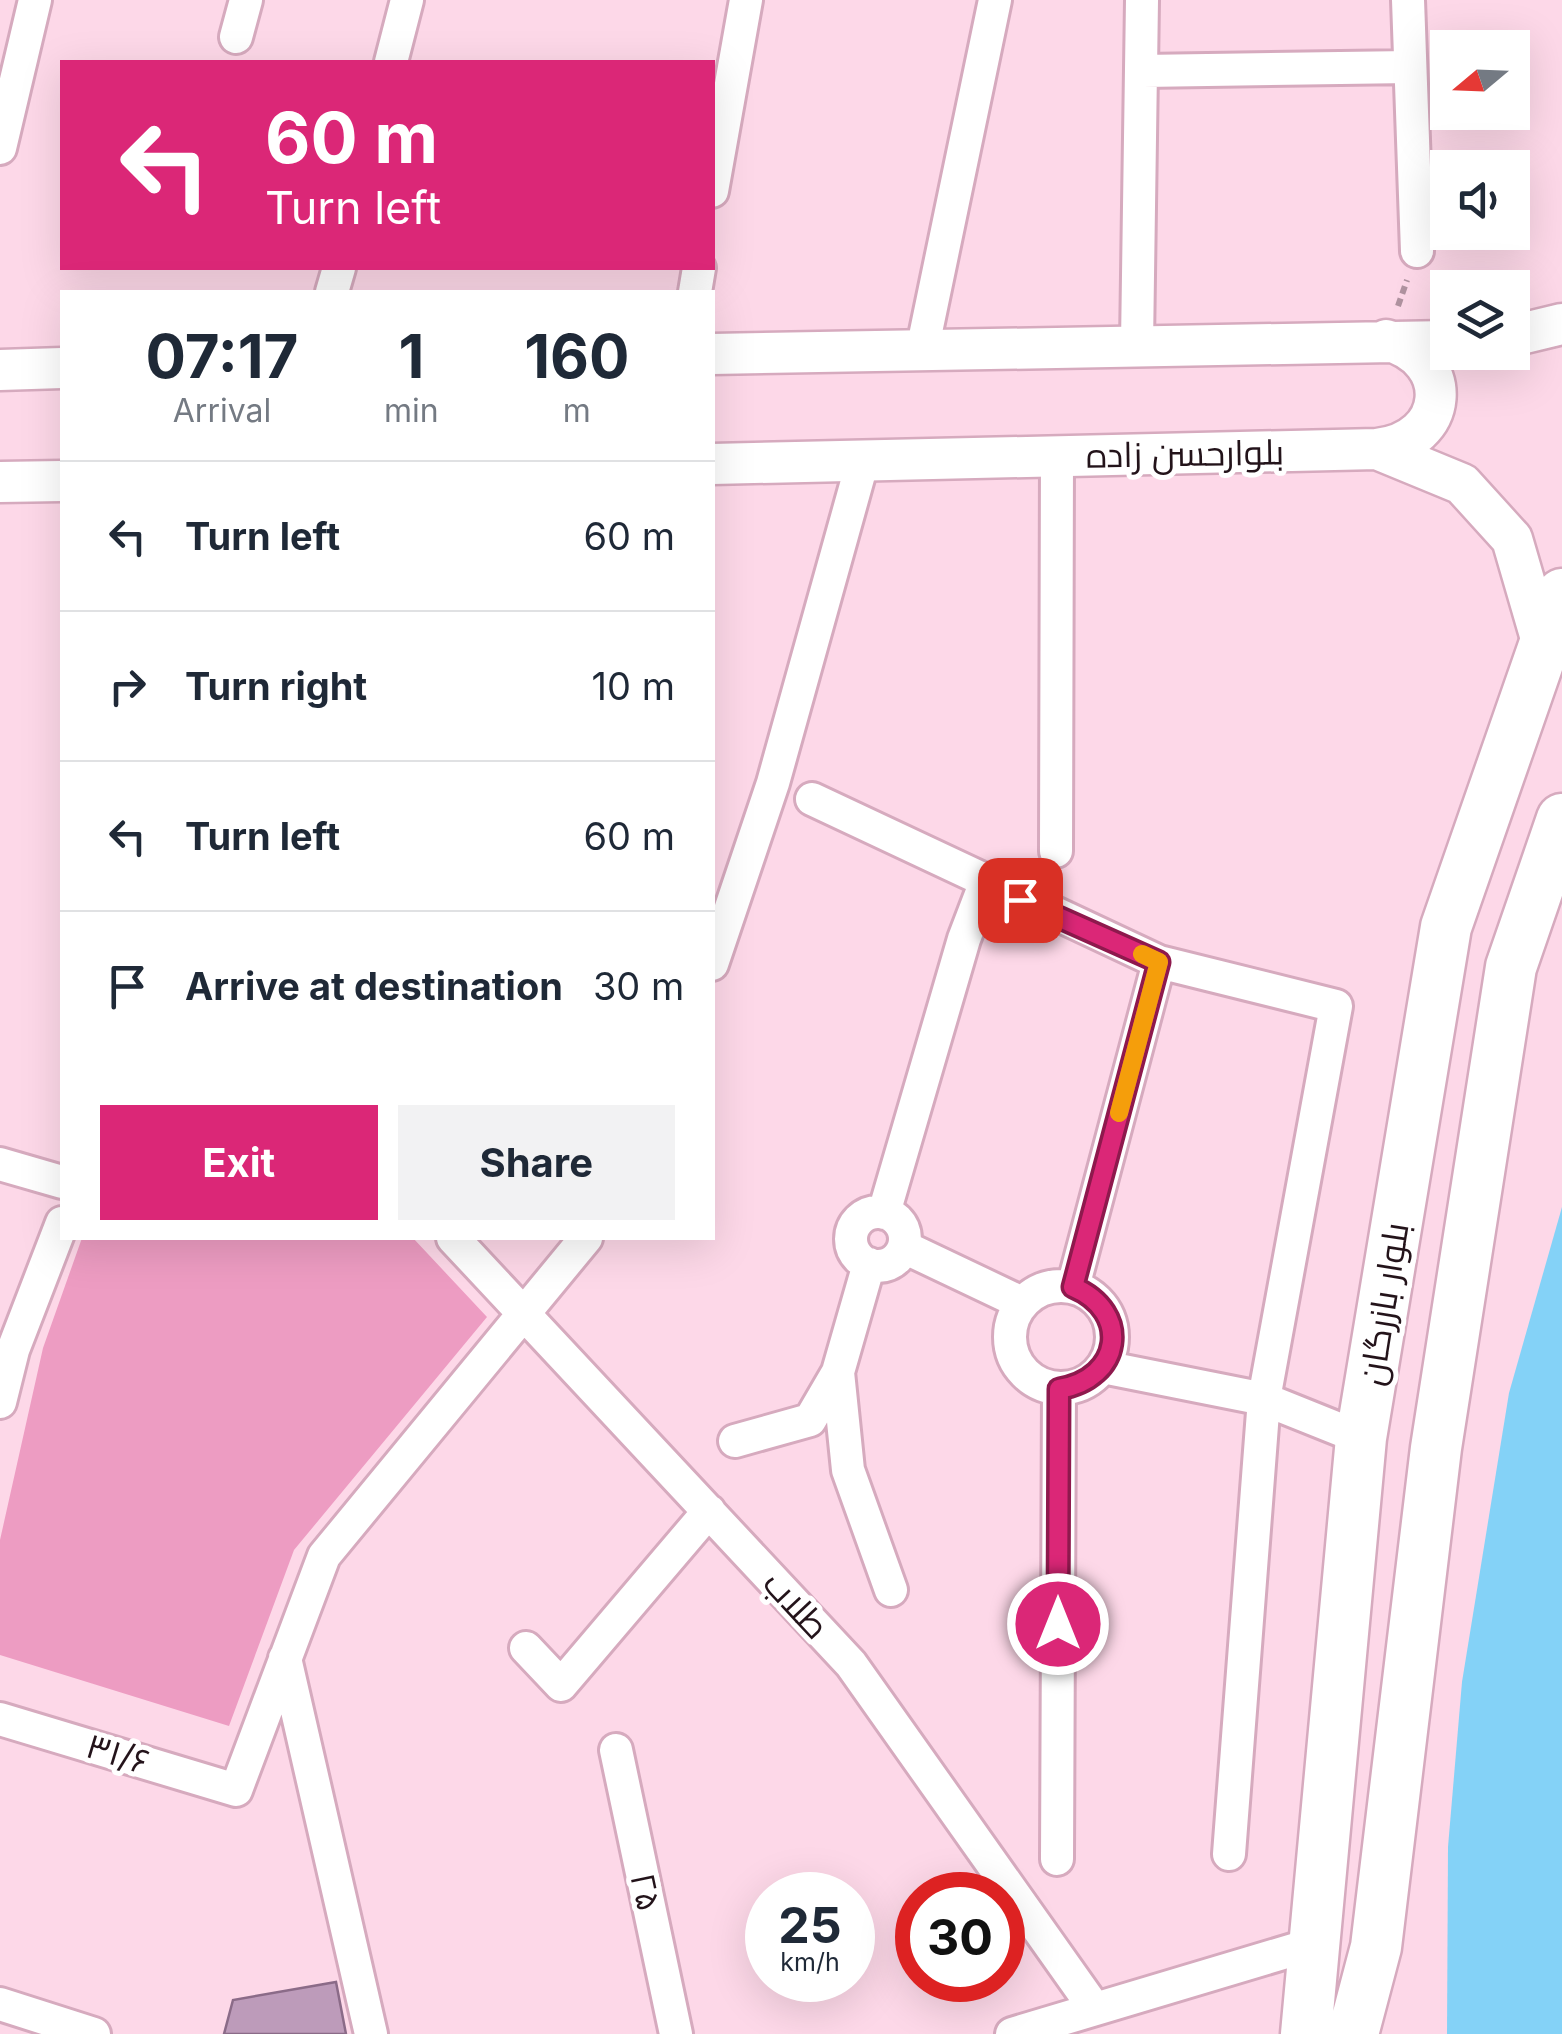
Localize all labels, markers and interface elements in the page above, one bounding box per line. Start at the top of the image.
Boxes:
north arrow [1430,30,1530,130]
map controls [1430,30,1530,370]
text: 60 m [265,95,438,180]
icon: left [100,100,230,230]
button: sound [1430,150,1530,250]
text: Turn left [265,180,441,235]
button: layers [1430,270,1530,370]
text: 07:17 [146,320,298,392]
text: 1 [398,320,424,392]
text: 160 [524,320,629,392]
text: Arrival [173,391,271,430]
text: min [384,391,439,430]
text: m [563,391,591,430]
street label: بلوارحسن زاده [1086,430,1284,477]
icon: left [100,509,155,564]
text: Turn left [185,513,340,559]
text: 60 m [583,513,675,559]
icon: right [100,659,155,714]
text: Turn right [185,663,367,709]
text: 10 m [592,663,675,709]
icon: left [100,809,155,864]
text: Turn left [185,813,340,859]
text: 60 m [583,813,675,859]
pin [978,858,1063,943]
icon: arrive [993,873,1048,928]
icon: arrive [100,959,155,1014]
text: Arrive at destination [185,963,563,1009]
text: 30 m [593,963,684,1009]
button: Exit [100,1105,378,1220]
button: Share [398,1105,675,1220]
street label: بلوار بازرگان [1349,1220,1418,1388]
street label: طلاب [755,1562,838,1647]
position arrow [1006,1572,1110,1676]
street label: ۳۱/۶ [82,1724,155,1782]
street label: ۲۵ [623,1869,671,1915]
speed limit sign: 30 [895,1872,1025,2002]
text: 25 [778,1895,842,1955]
text: km/h [780,1947,840,1977]

